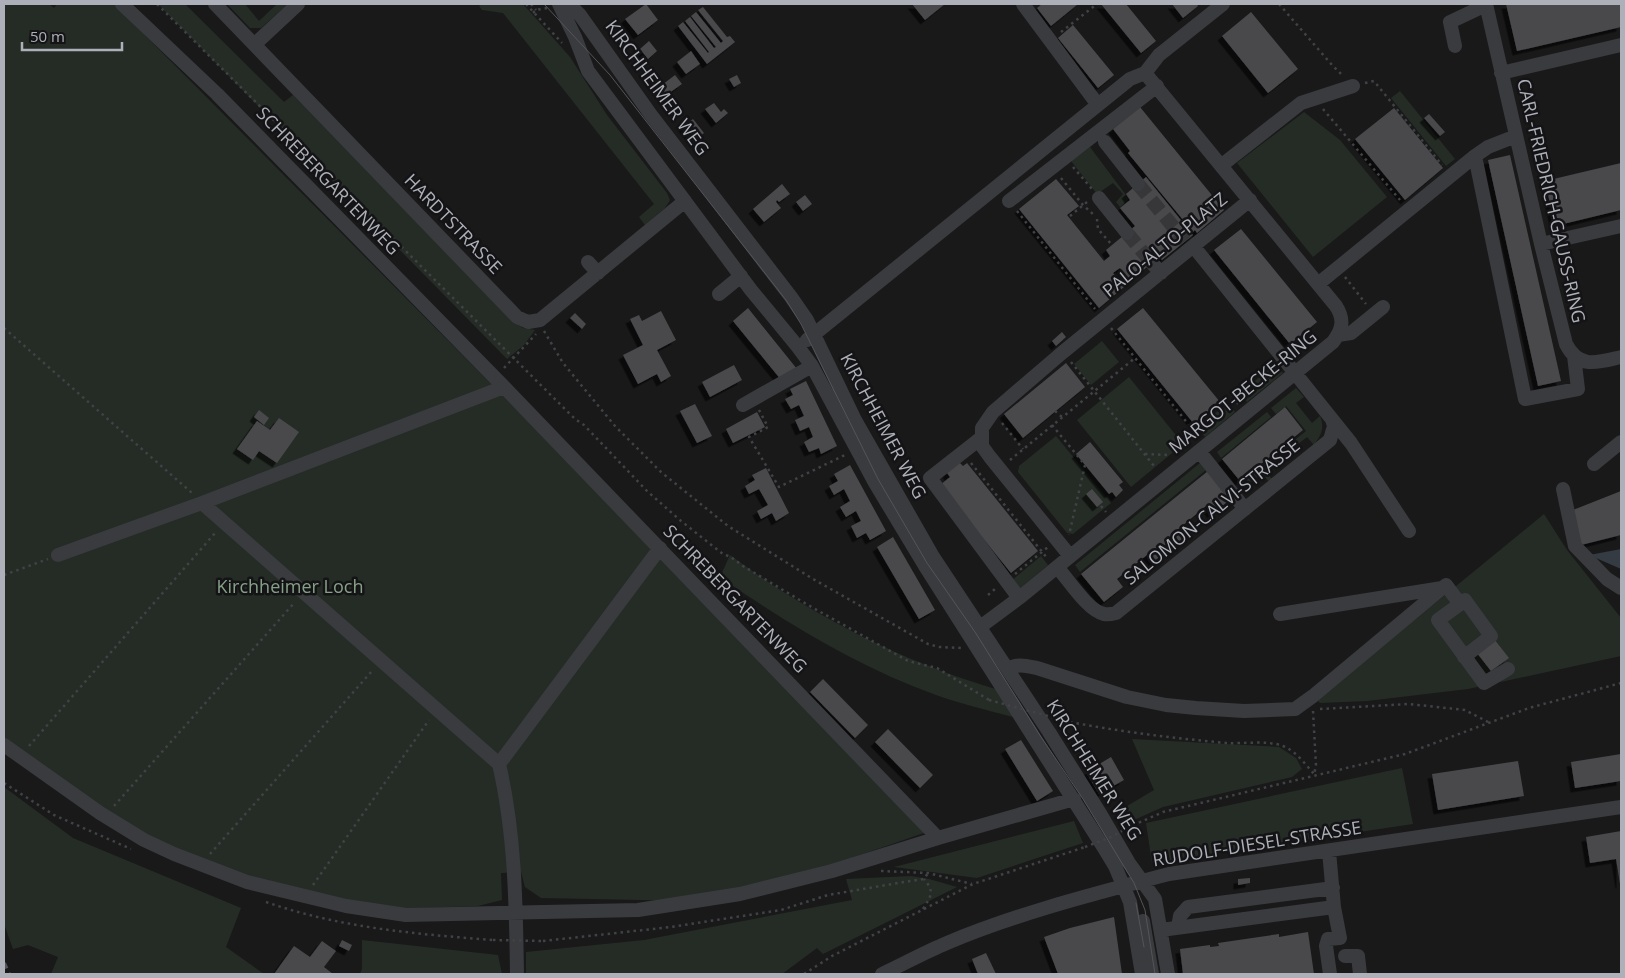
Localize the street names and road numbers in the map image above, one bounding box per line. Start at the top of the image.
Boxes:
street label: KIRCHHEIMER WEG [601,15,715,160]
street label: CARL-FRIEDRICH-GAUSS-RING [1512,76,1592,325]
street label: SCHREBERGARTENWEG [252,101,406,260]
street label: HARDTSTRASSE [400,168,508,279]
street label: PALO-ALTO-PLATZ [1097,187,1232,302]
street label: MARGOT-BECKE-RING [1163,324,1321,458]
street label: KIRCHHEIMER WEG [835,348,932,503]
street label: SALOMON-CALVI-STRASSE [1118,433,1304,590]
street label: SCHREBERGARTENWEG [659,519,813,678]
street label: KIRCHHEIMER WEG [1042,695,1148,844]
street label: RUDOLF-DIESEL-STRASSE [1151,815,1363,871]

